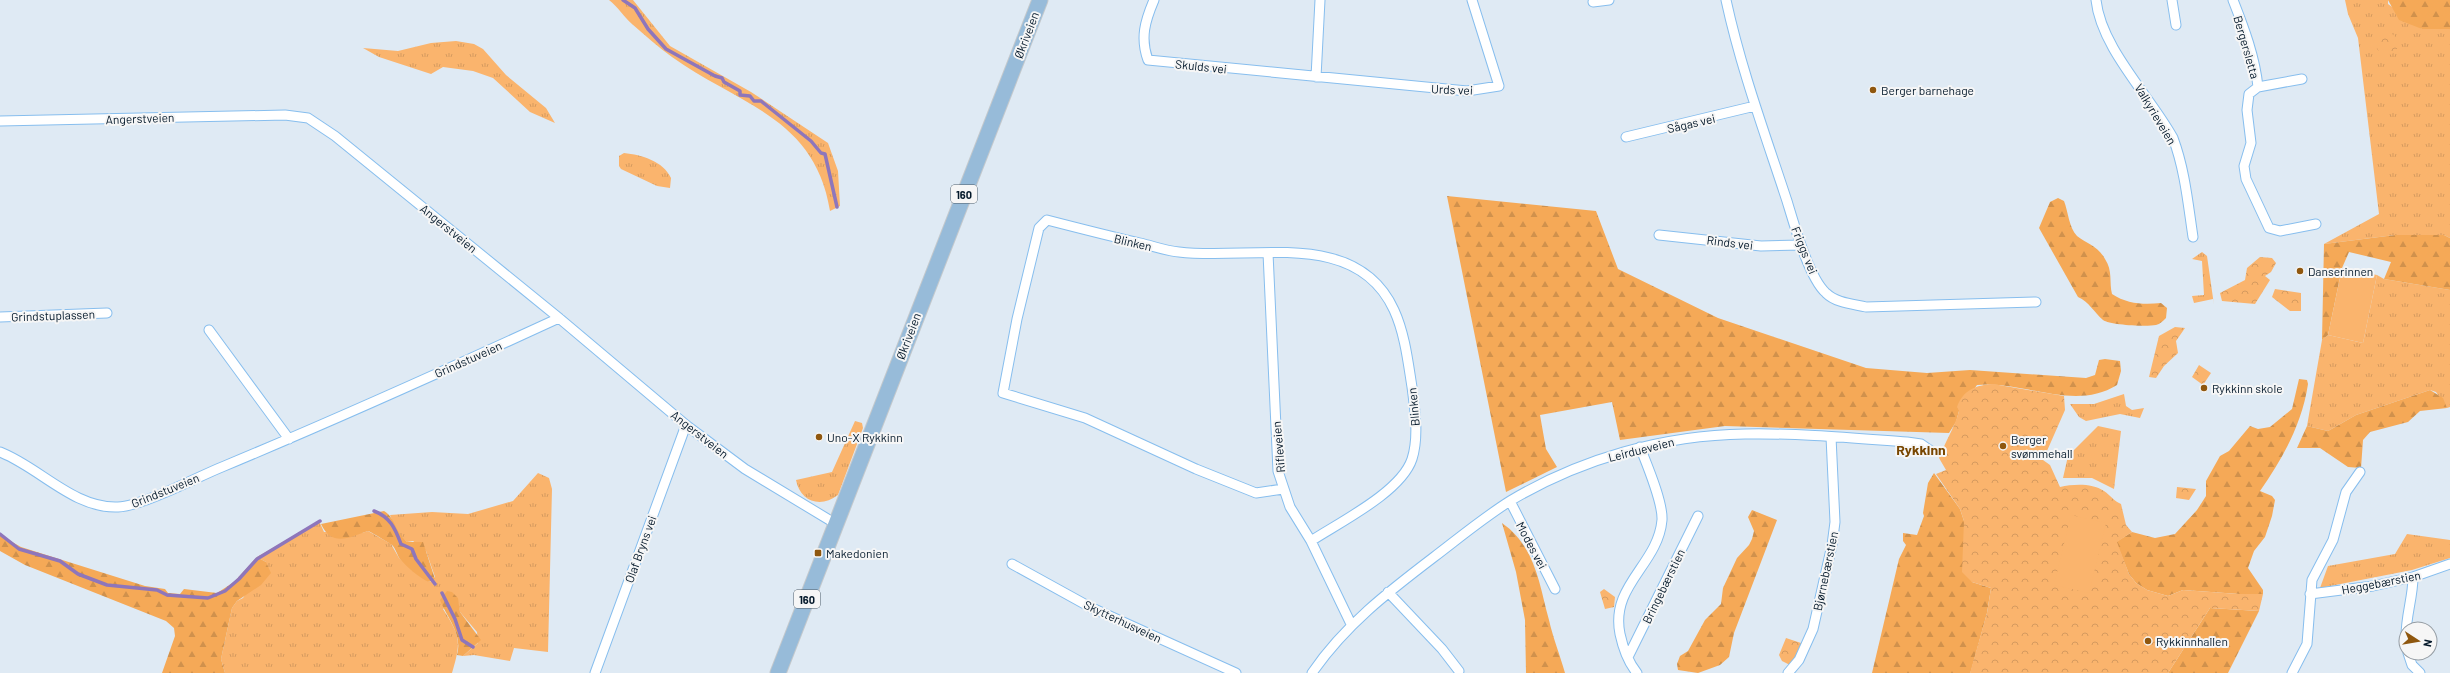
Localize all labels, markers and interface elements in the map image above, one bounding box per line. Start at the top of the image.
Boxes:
street label: Økriveien [1011,10,1041,60]
street label: Bergersletta [2231,14,2263,80]
street label: Skulds vei [1174,56,1228,76]
street label: Urds vei [1431,81,1473,97]
street label: Valkyrieveien [2132,81,2180,147]
place label: Berger barnehage [1881,83,1974,97]
marker: Berger barnehage [1868,85,1878,95]
street label: Angerstveien [105,110,175,126]
street label: Sågas vei [1666,111,1716,135]
road number: 160 [951,185,977,203]
street label: Angerstveien [418,201,480,255]
street label: Friggs vei [1789,224,1821,276]
street label: Blinken [1113,231,1153,253]
street label: Rinds vei [1706,232,1754,252]
place label: Danserinnen [2308,264,2373,278]
marker: Danserinnen [2295,266,2305,276]
street label: Grindstuplassen [11,307,95,323]
street label: Økriveien [893,311,923,361]
street label: Grindstuveien [432,338,504,380]
place label: Rykkinn skole [2212,381,2283,395]
marker: Rykkinn skole [2199,383,2209,393]
street label: Blinken [1404,387,1422,427]
street label: Angerstveien [669,407,731,461]
street label: Rifleveien [1269,421,1287,473]
place label: Uno-X Rykkinn [827,430,903,444]
marker: Uno-X Rykkinn [814,432,824,442]
place label: Berger svømmehall [2011,432,2073,460]
street label: Leirdueveien [1606,434,1676,464]
district label: Rykkinn [1896,441,1946,458]
marker: Berger svømmehall [1998,441,2008,451]
street label: Grindstuveien [129,470,201,510]
street label: Olaf Bryns vei [621,514,659,584]
street label: Modes vei [1514,519,1550,571]
street label: Bjørnebærstien [1810,530,1840,612]
place label: Makedonien [826,546,888,560]
street label: Bringebærstien [1639,546,1687,626]
marker: Makedonien [813,548,823,558]
street label: Heggebærstien [2340,567,2422,597]
road number: 160 [794,590,820,608]
street label: Skytterhusveien [1082,597,1164,645]
north arrow [2398,621,2438,661]
place label: Rykkinnhallen [2156,634,2228,648]
marker: Rykkinnhallen [2143,636,2153,646]
text: N [2421,638,2435,648]

